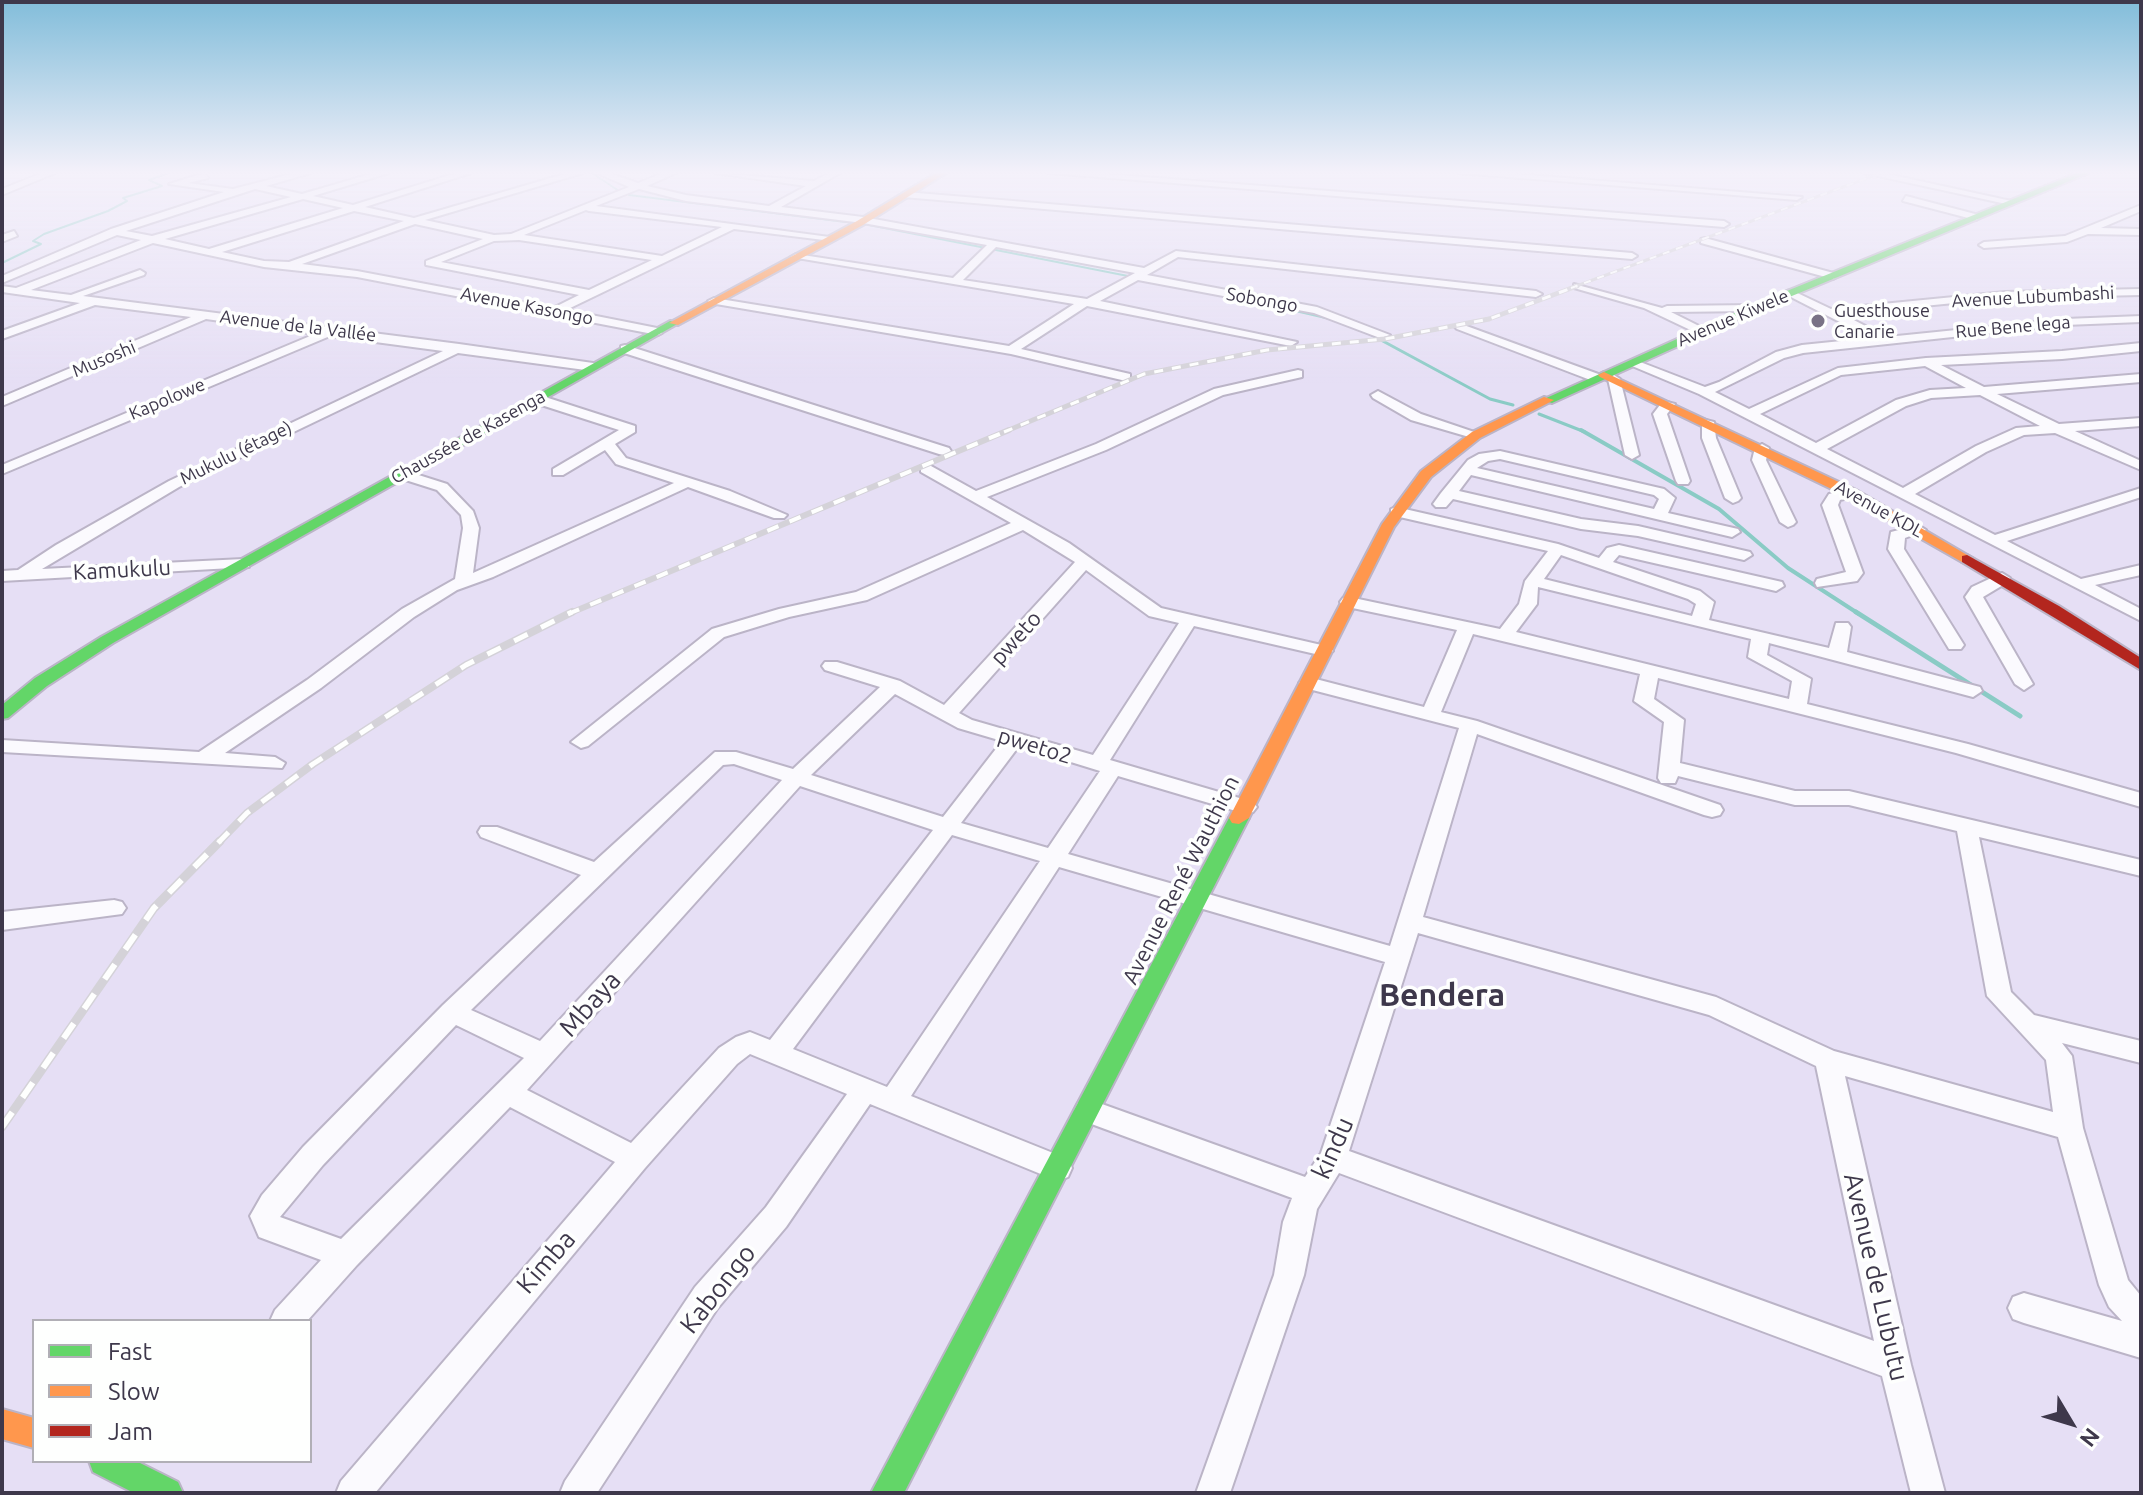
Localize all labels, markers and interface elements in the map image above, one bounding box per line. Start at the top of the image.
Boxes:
street label: Avenue Lubumbashi [1951,282,2115,312]
street label: Avenue Kasongo [459,283,595,329]
street label: Sobongo [1225,283,1299,317]
street label: Avenue Kiwele [1674,285,1792,351]
place label: Guesthouse Canarie [1834,300,1930,342]
street label: Avenue de la Vallée [219,306,377,346]
street label: Rue Bene lega [1955,311,2071,343]
marker: Guesthouse Canarie [1809,312,1827,330]
street label: Musoshi [69,336,139,382]
street label: Kapolowe [126,373,208,425]
street label: Chaussée de Kasenga [387,386,549,488]
street label: Mukulu (étage) [176,417,296,489]
street label: Avenue KDL [1831,476,1927,542]
street label: Kamukulu [72,554,172,586]
street label: pweto [985,606,1047,670]
street label: pweto2 [995,722,1075,770]
street label: Avenue René Wauthion [1117,771,1245,989]
street label: Mbaya [553,965,627,1043]
district label: Bendera [1379,976,1505,1014]
street label: kindu [1306,1112,1360,1184]
street label: Avenue de Lubutu [1837,1170,1915,1384]
street label: Kimba [510,1224,582,1300]
street label: Kabongo [674,1238,762,1340]
legend [32,1319,312,1463]
text: Fast [108,1338,152,1365]
text: Slow [108,1378,160,1405]
north arrow [2031,1383,2111,1463]
text: Jam [108,1418,153,1445]
text: N [2075,1424,2105,1452]

